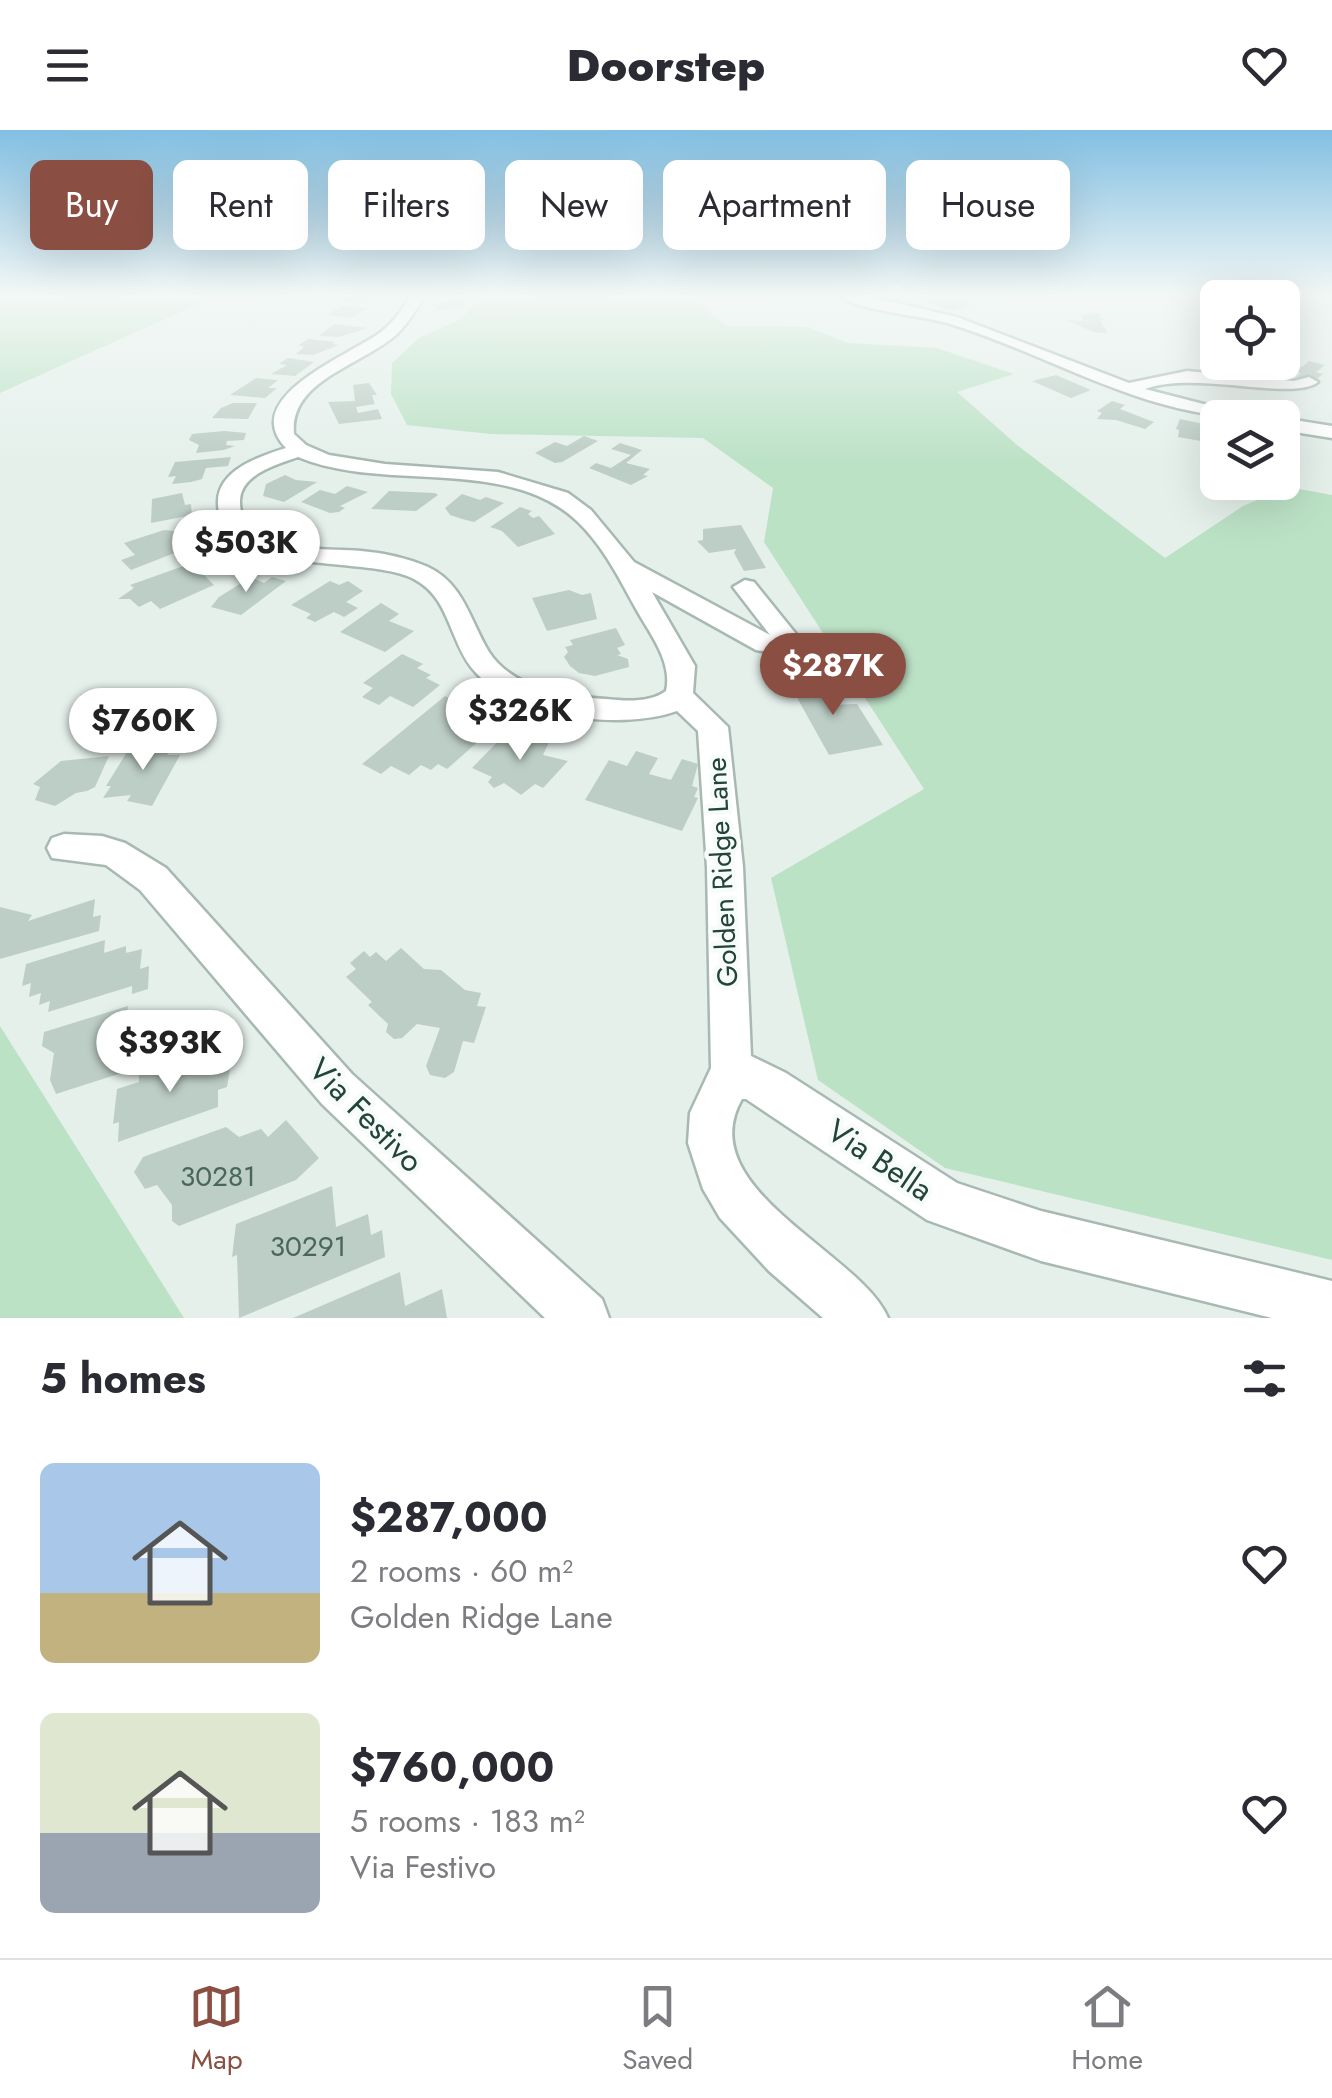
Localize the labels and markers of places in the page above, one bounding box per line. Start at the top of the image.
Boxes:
pin: $503K [176,510,316,595]
pin: $287K [763,633,903,718]
pin: $326K [450,678,590,763]
pin: $760K [73,688,213,773]
pin: $393K [100,1010,240,1095]

